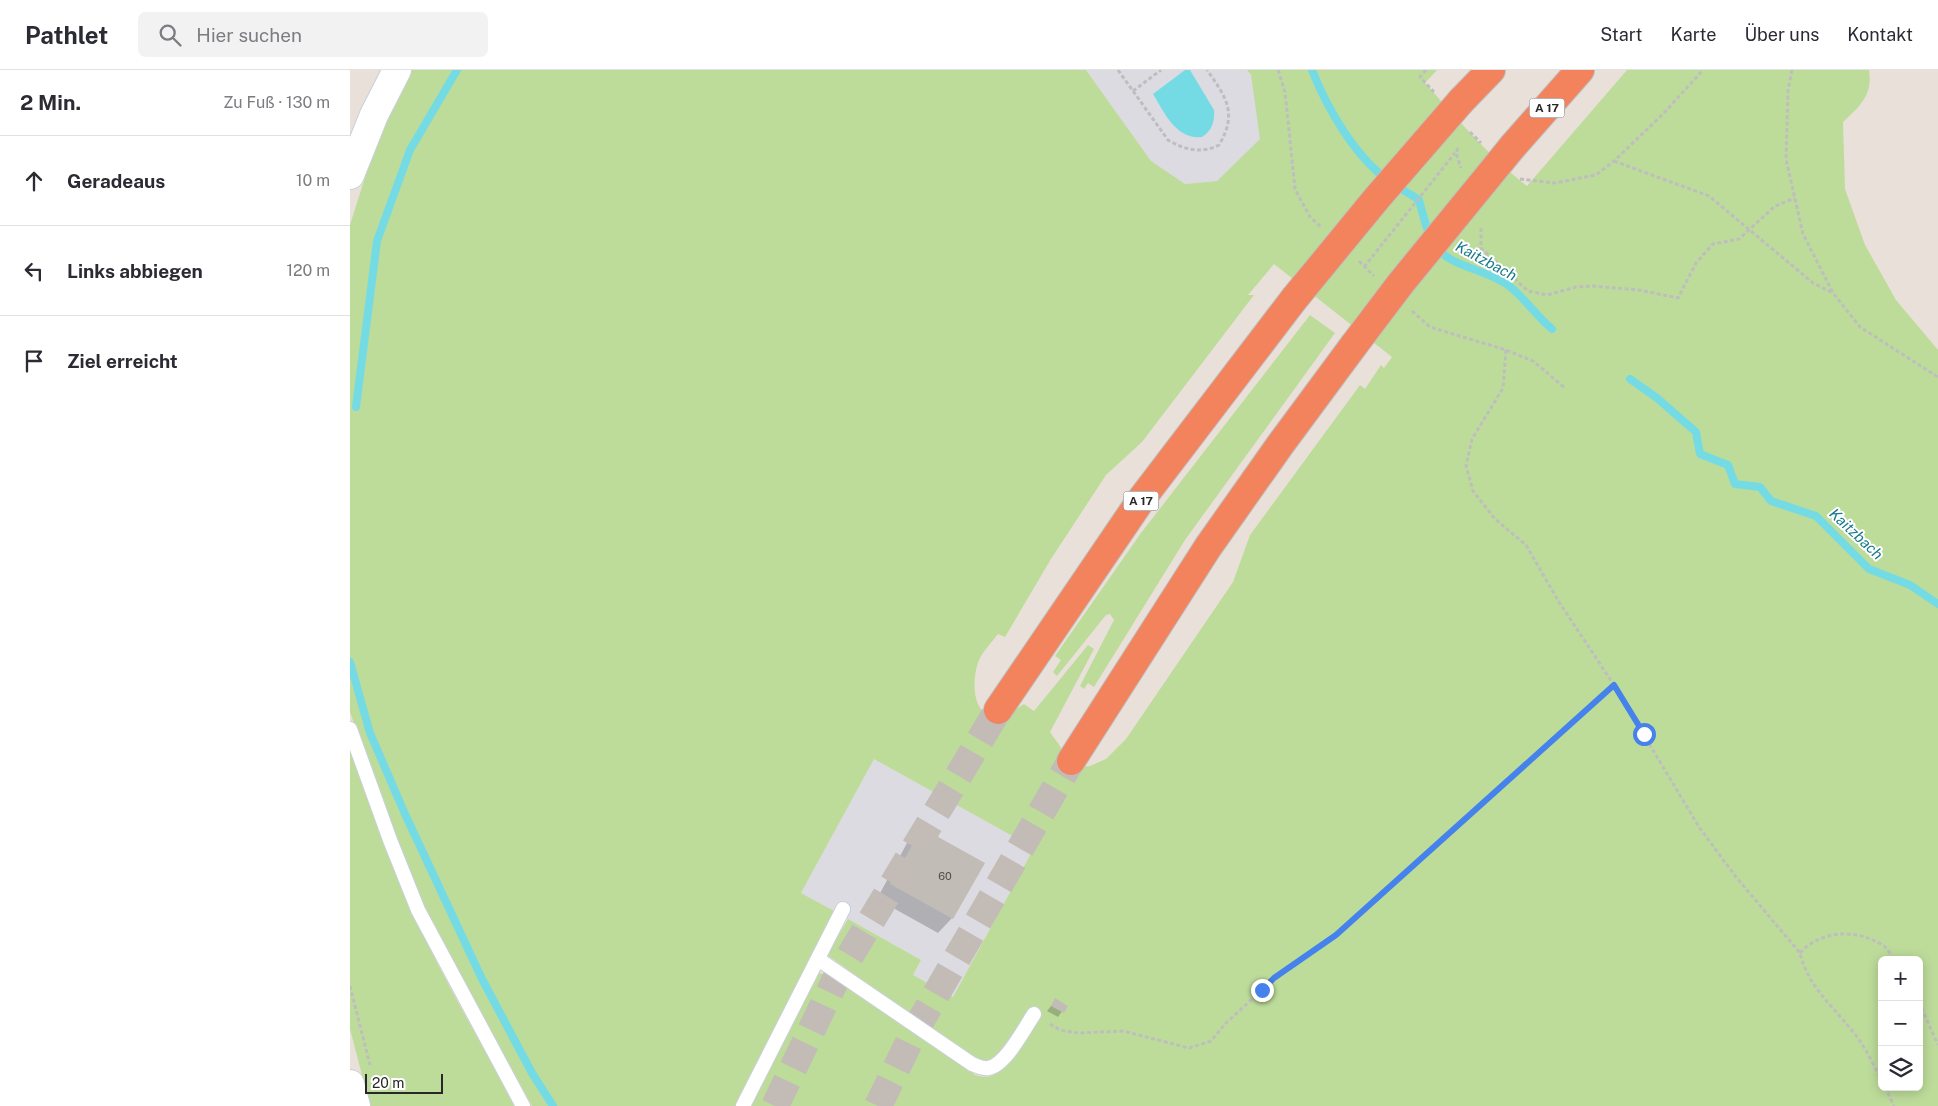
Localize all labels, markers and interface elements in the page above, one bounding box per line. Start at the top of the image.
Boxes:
search box [138,12,488,57]
text: Pathlet [25,21,108,49]
icon: search [156,21,184,49]
text: Hier suchen [196,24,302,46]
text: Start [1600,24,1643,45]
text: Karte [1671,24,1716,45]
text: Über uns [1744,24,1819,45]
text: Kontakt [1847,24,1913,45]
text: 2 Min. [20,90,81,115]
text: Zu Fuß · 130 m [223,93,330,112]
road number: A 17 [1530,98,1564,118]
icon: ahead [20,167,48,195]
text: Geradeaus [67,170,165,192]
text: 10 m [296,171,330,190]
water label: Kaitzbach [1453,237,1520,284]
icon: left [20,257,48,285]
text: Links abbiegen [67,260,203,282]
text: 120 m [286,261,330,280]
icon: arrive [20,347,48,375]
text: Ziel erreicht [67,350,178,372]
road number: A 17 [1124,492,1158,511]
water label: Kaitzbach [1826,505,1887,563]
route start [1633,723,1656,746]
house number: 60 [938,870,952,882]
map controls [1878,956,1923,1091]
button: + [1878,956,1923,1001]
route end [1251,979,1274,1002]
button: − [1878,1001,1923,1046]
button: layers [1878,1046,1923,1091]
scale bar [365,1071,442,1094]
text: 20 m [372,1075,404,1091]

